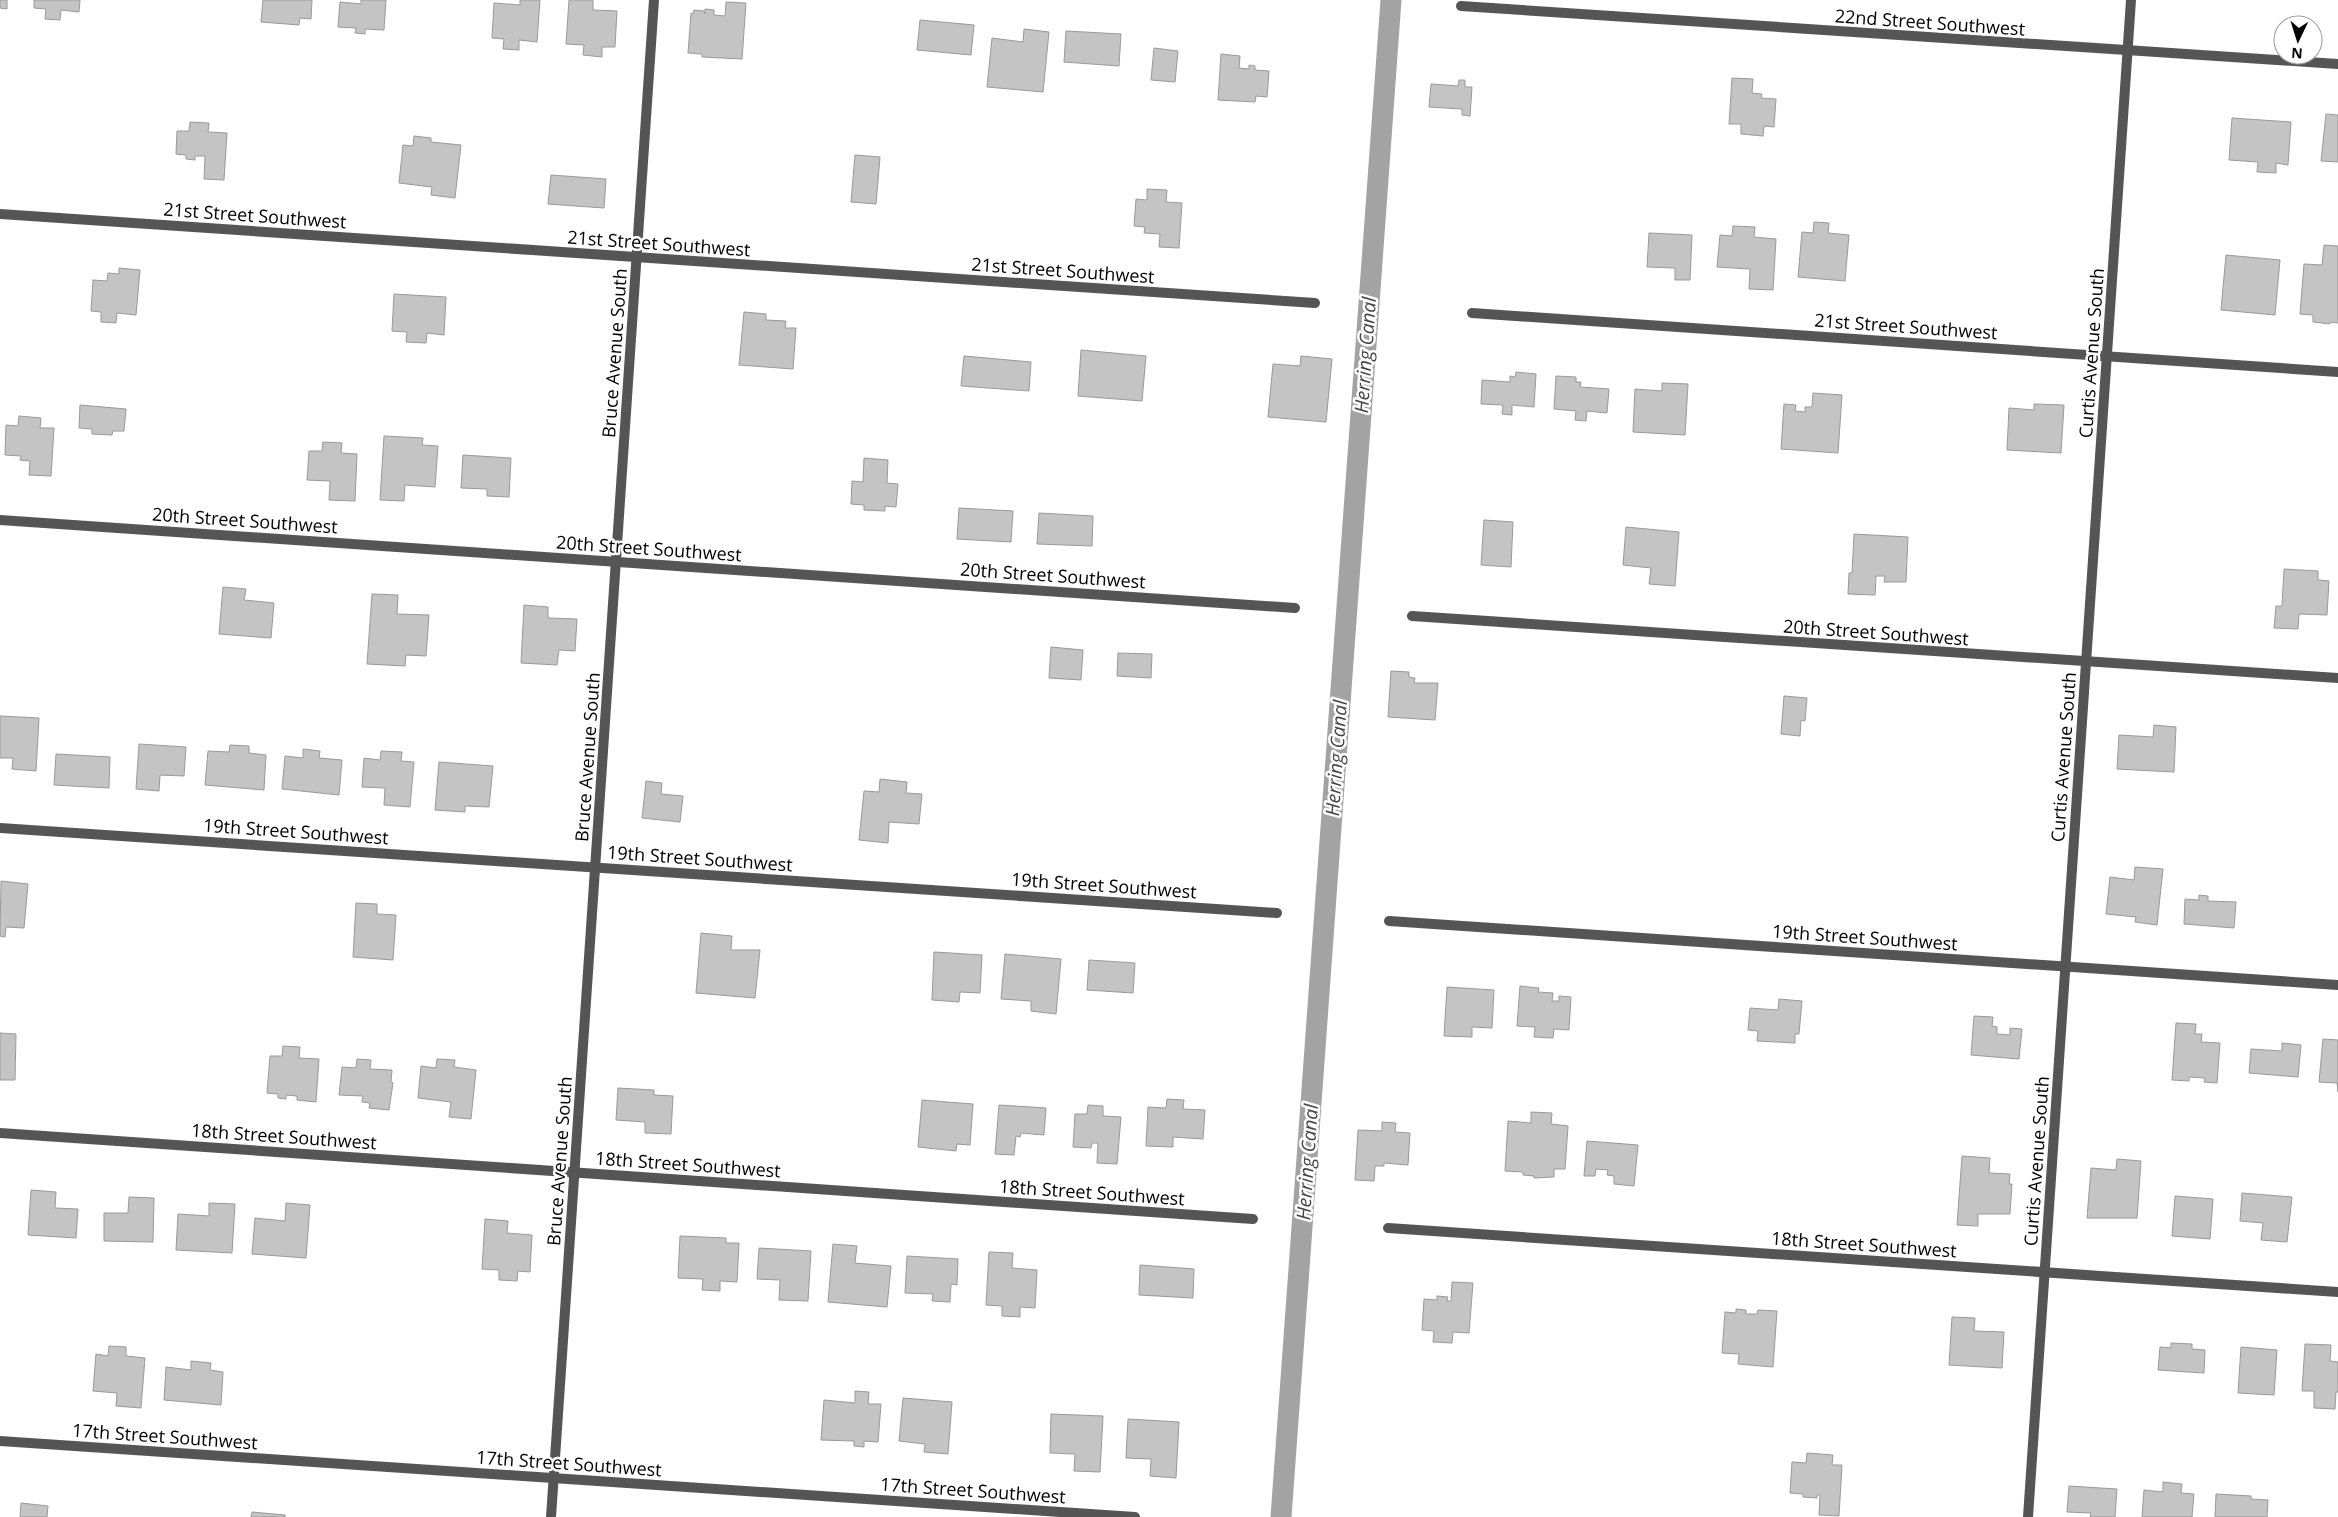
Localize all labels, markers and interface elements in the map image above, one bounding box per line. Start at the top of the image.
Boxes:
street label: 22nd Street Southwest [1834,3,2026,41]
north arrow [2273,15,2323,65]
text: N [2291,44,2303,63]
street label: 21st Street Southwest [163,197,347,233]
street label: 21st Street Southwest [567,225,751,261]
street label: 21st Street Southwest [971,252,1155,288]
street label: Bruce Avenue South [596,267,632,439]
street label: Curtis Avenue South [2073,267,2109,439]
water label: Herring Canal [1348,295,1382,414]
street label: 21st Street Southwest [1814,308,1998,344]
street label: 20th Street Southwest [151,502,339,538]
street label: 20th Street Southwest [555,530,743,566]
street label: 20th Street Southwest [959,557,1147,593]
street label: 20th Street Southwest [1782,614,1970,650]
street label: Bruce Avenue South [569,671,605,843]
street label: Curtis Avenue South [2045,671,2081,843]
water label: Herring Canal [1319,698,1353,817]
street label: 19th Street Southwest [202,813,390,849]
street label: 19th Street Southwest [606,840,794,876]
street label: 19th Street Southwest [1010,867,1198,903]
street label: 19th Street Southwest [1771,919,1959,955]
street label: Bruce Avenue South [541,1075,577,1247]
street label: Curtis Avenue South [2018,1075,2054,1247]
water label: Herring Canal [1290,1102,1324,1221]
street label: 18th Street Southwest [190,1118,378,1154]
street label: 18th Street Southwest [594,1146,782,1182]
street label: 18th Street Southwest [998,1174,1186,1210]
street label: 18th Street Southwest [1770,1226,1958,1262]
street label: 17th Street Southwest [71,1418,259,1454]
street label: 17th Street Southwest [475,1445,663,1481]
street label: 17th Street Southwest [879,1472,1067,1508]

